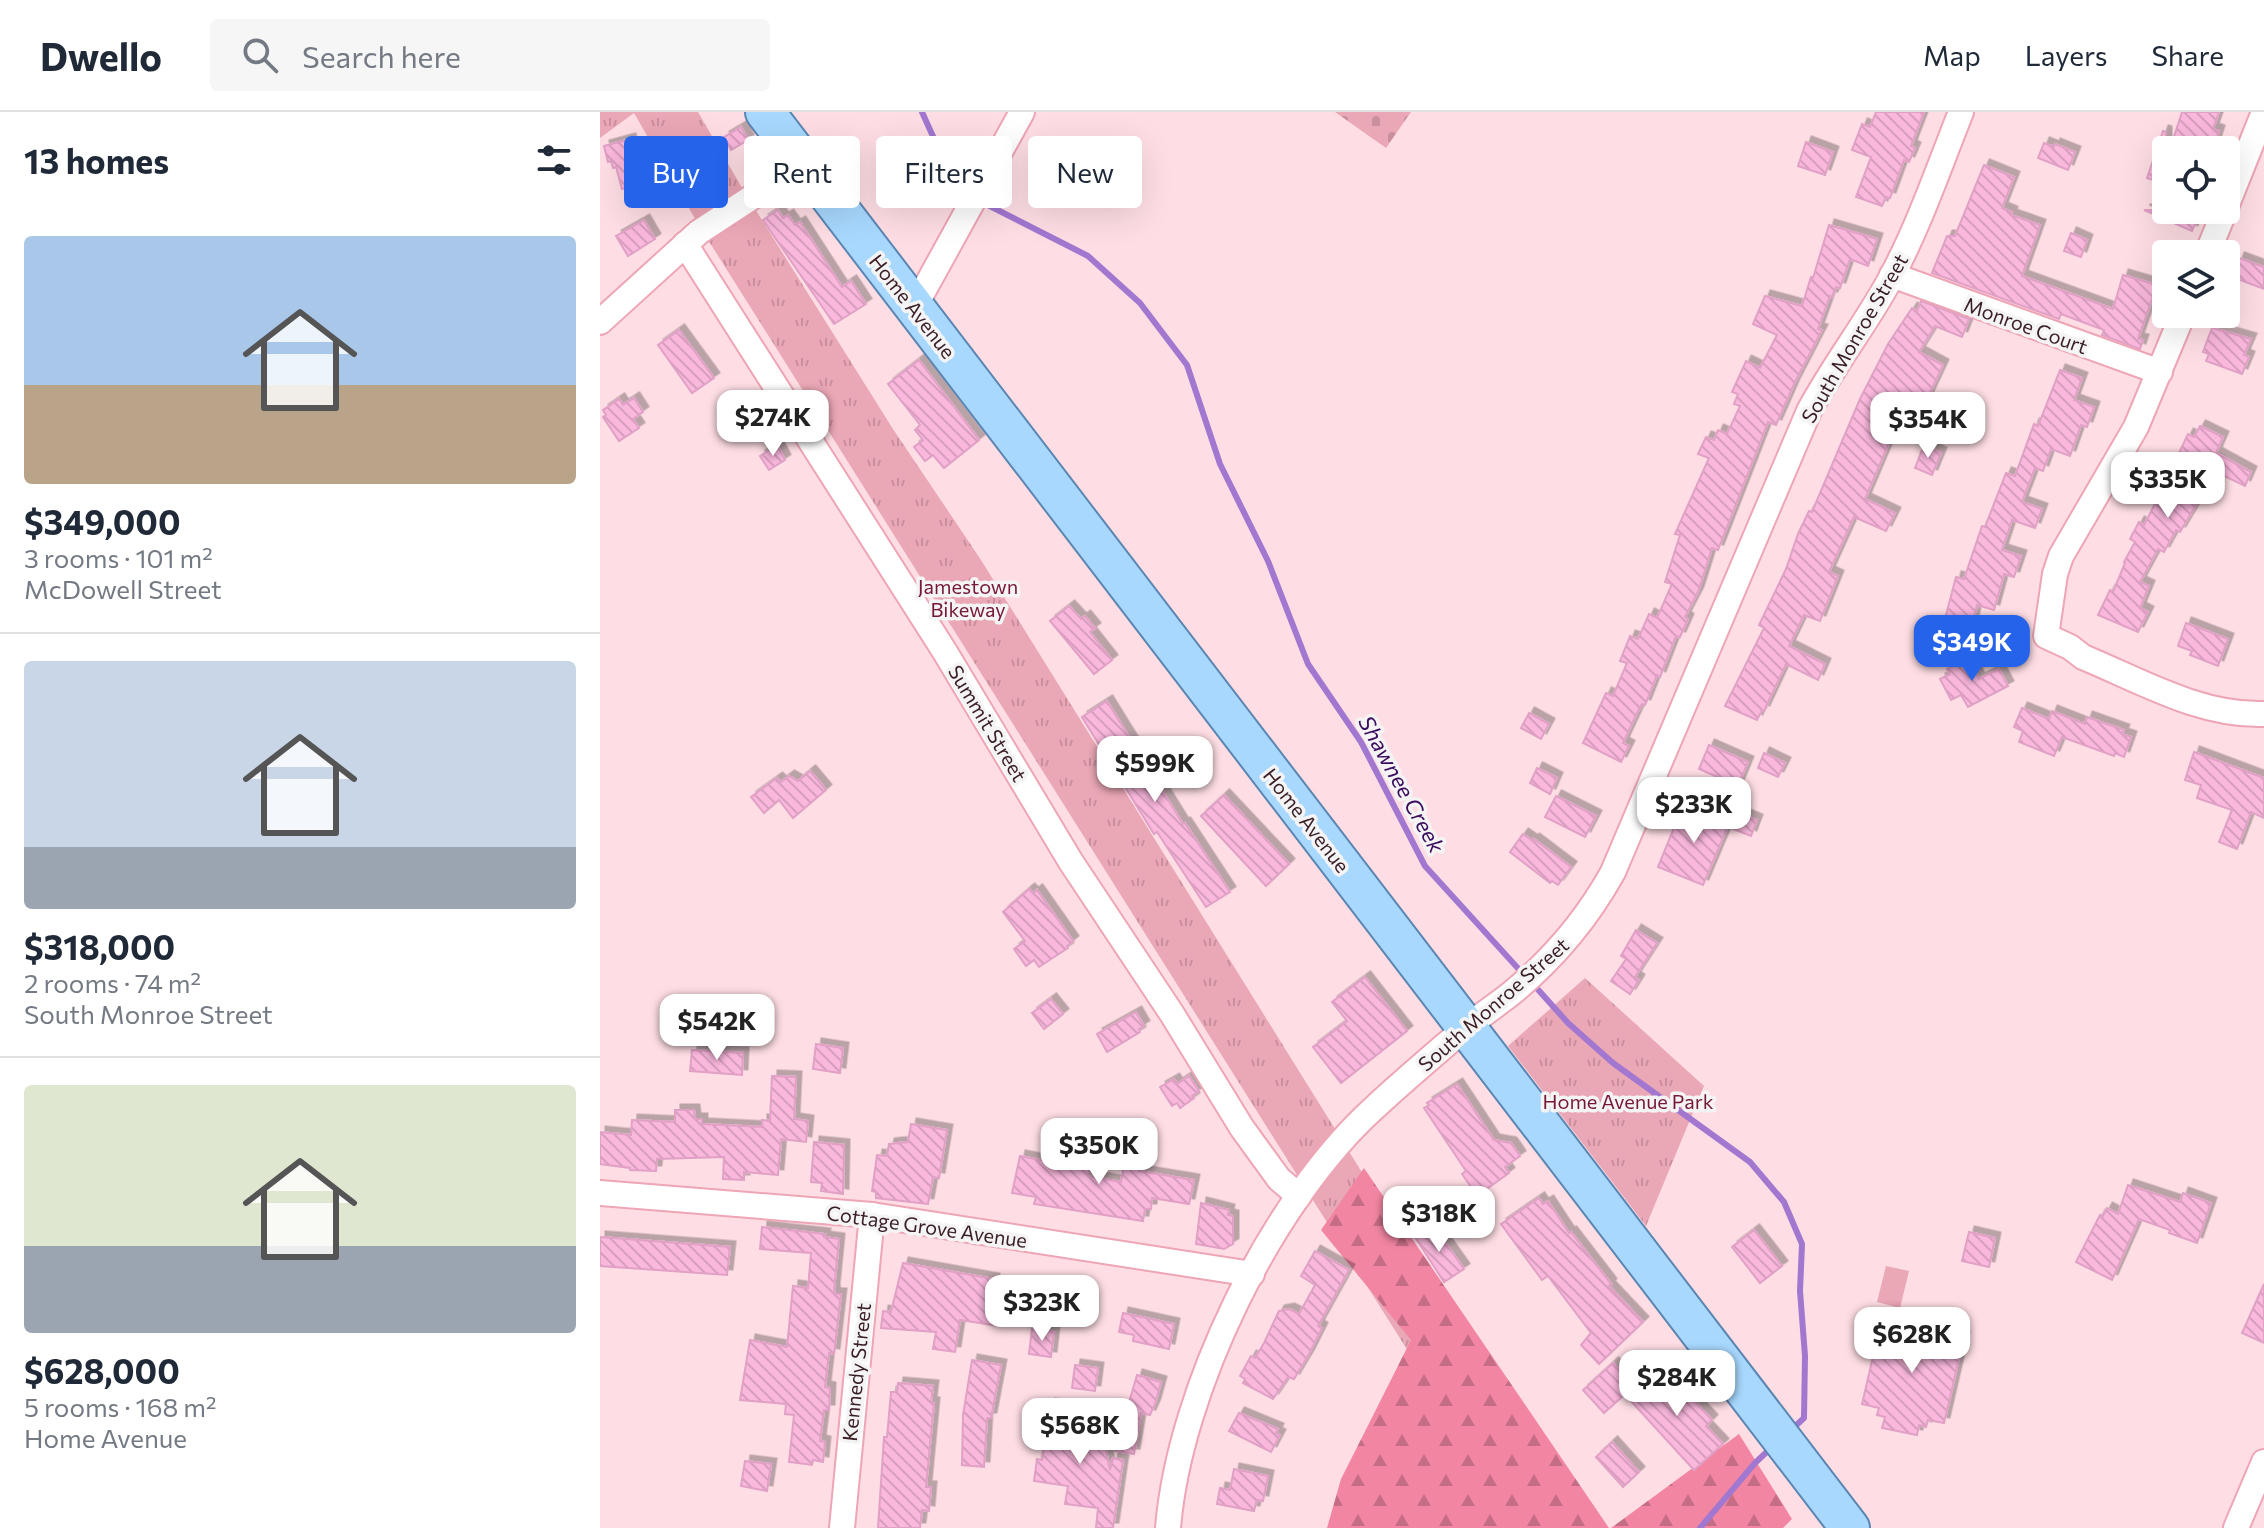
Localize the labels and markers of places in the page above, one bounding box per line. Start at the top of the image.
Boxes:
pin: $274K [717,390,829,458]
pin: $354K [1872,392,1984,460]
pin: $335K [2112,452,2224,520]
pin: $349K [1916,615,2028,683]
pin: $599K [1099,736,1211,804]
pin: $233K [1638,777,1750,845]
pin: $542K [661,994,773,1062]
pin: $350K [1043,1118,1155,1186]
pin: $318K [1383,1186,1495,1254]
pin: $323K [986,1275,1098,1343]
pin: $628K [1856,1307,1968,1375]
pin: $284K [1621,1350,1733,1418]
pin: $568K [1024,1398,1136,1466]

